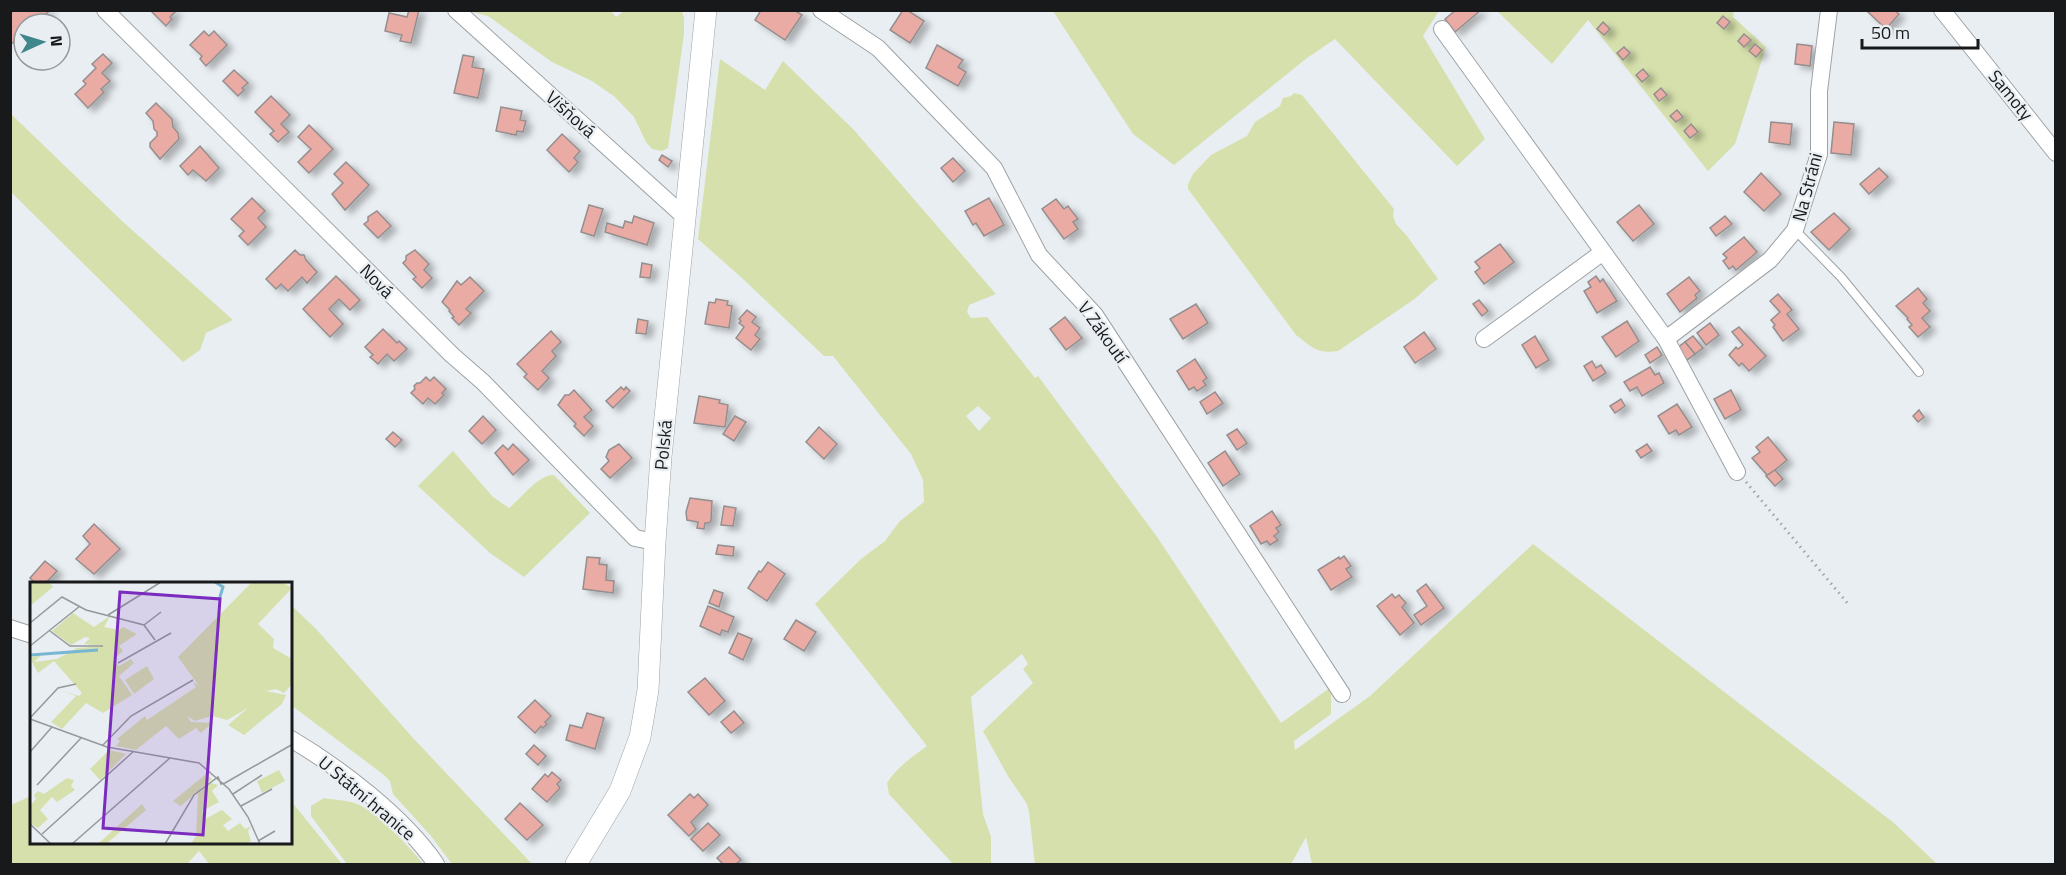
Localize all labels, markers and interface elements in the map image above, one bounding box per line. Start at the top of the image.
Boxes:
north arrow [12,12,72,72]
scale bar [1862,12,1978,50]
text: 50 m [1871,19,1910,46]
text: N [45,35,69,47]
street label: Samoty [1982,64,2040,126]
street label: Višňová [540,84,602,144]
street label: Na Stráni [1785,150,1829,224]
street label: Nová [354,258,400,304]
street label: V Zákoutí [1071,295,1136,370]
street label: Polská [647,419,679,471]
inset map [30,582,292,845]
street label: U Státní hranice [312,749,422,847]

